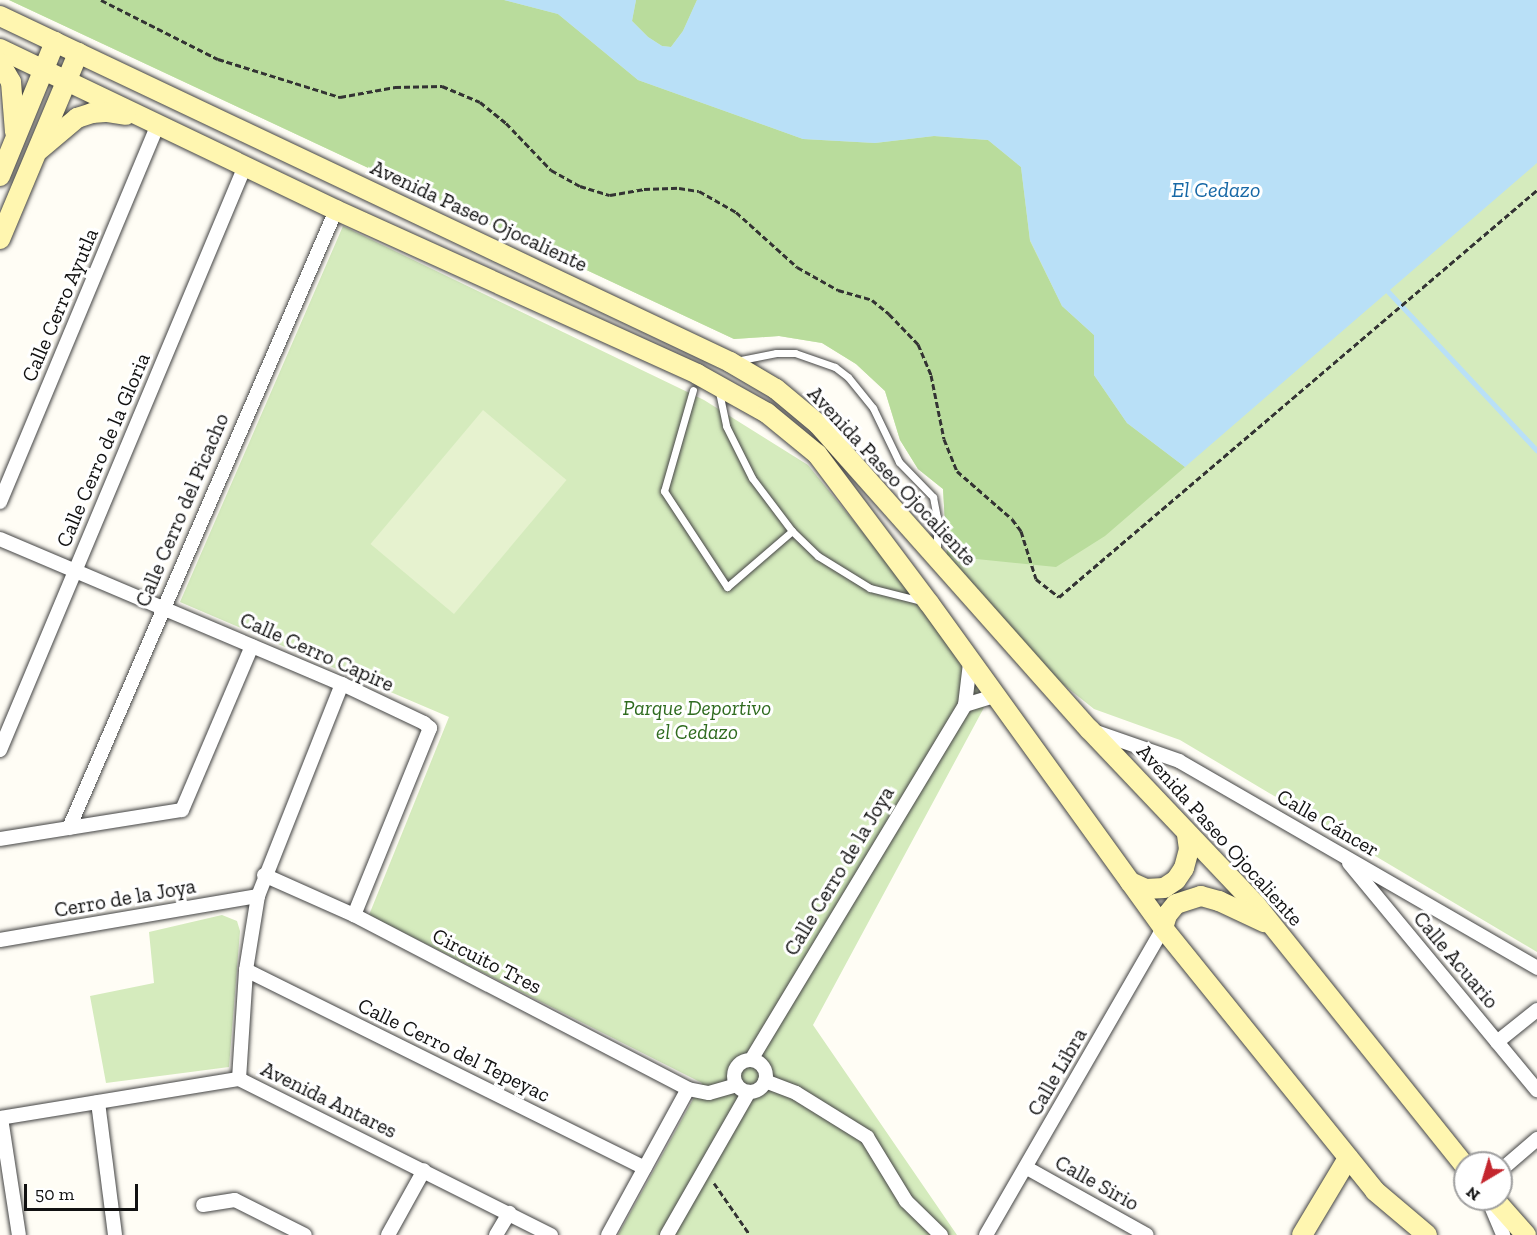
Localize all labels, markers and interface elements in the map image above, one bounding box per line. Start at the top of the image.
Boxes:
street label: Avenida Paseo Ojocaliente [367,155,591,277]
water label: El Cedazo [1172,177,1260,203]
street label: Calle Cerro Ayutla [16,224,104,386]
street label: Calle Cerro de la Gloria [51,349,155,551]
street label: Avenida Paseo Ojocaliente [802,381,982,571]
street label: Calle Cerro del Picacho [130,409,234,611]
street label: Calle Cerro Capire [236,607,398,697]
park label: Parque Deportivo el Cedazo [623,695,771,745]
street label: Avenida Paseo Ojocaliente [1132,739,1308,931]
street label: Calle Cerro de la Joya [778,782,900,960]
street label: Calle Cáncer [1272,784,1384,862]
street label: Cerro de la Joya [52,873,198,923]
street label: Calle Acuario [1408,906,1504,1014]
street label: Circuito Tres [428,923,546,999]
street label: Calle Cerro del Tepeyac [354,992,554,1108]
street label: Calle Libra [1022,1024,1092,1120]
street label: Avenida Antares [257,1056,401,1144]
street label: Calle Sirio [1051,1150,1143,1216]
north arrow [1453,1151,1513,1211]
scale bar [27,1172,141,1210]
text: 50 m [35,1183,74,1205]
text: N [1462,1183,1483,1205]

